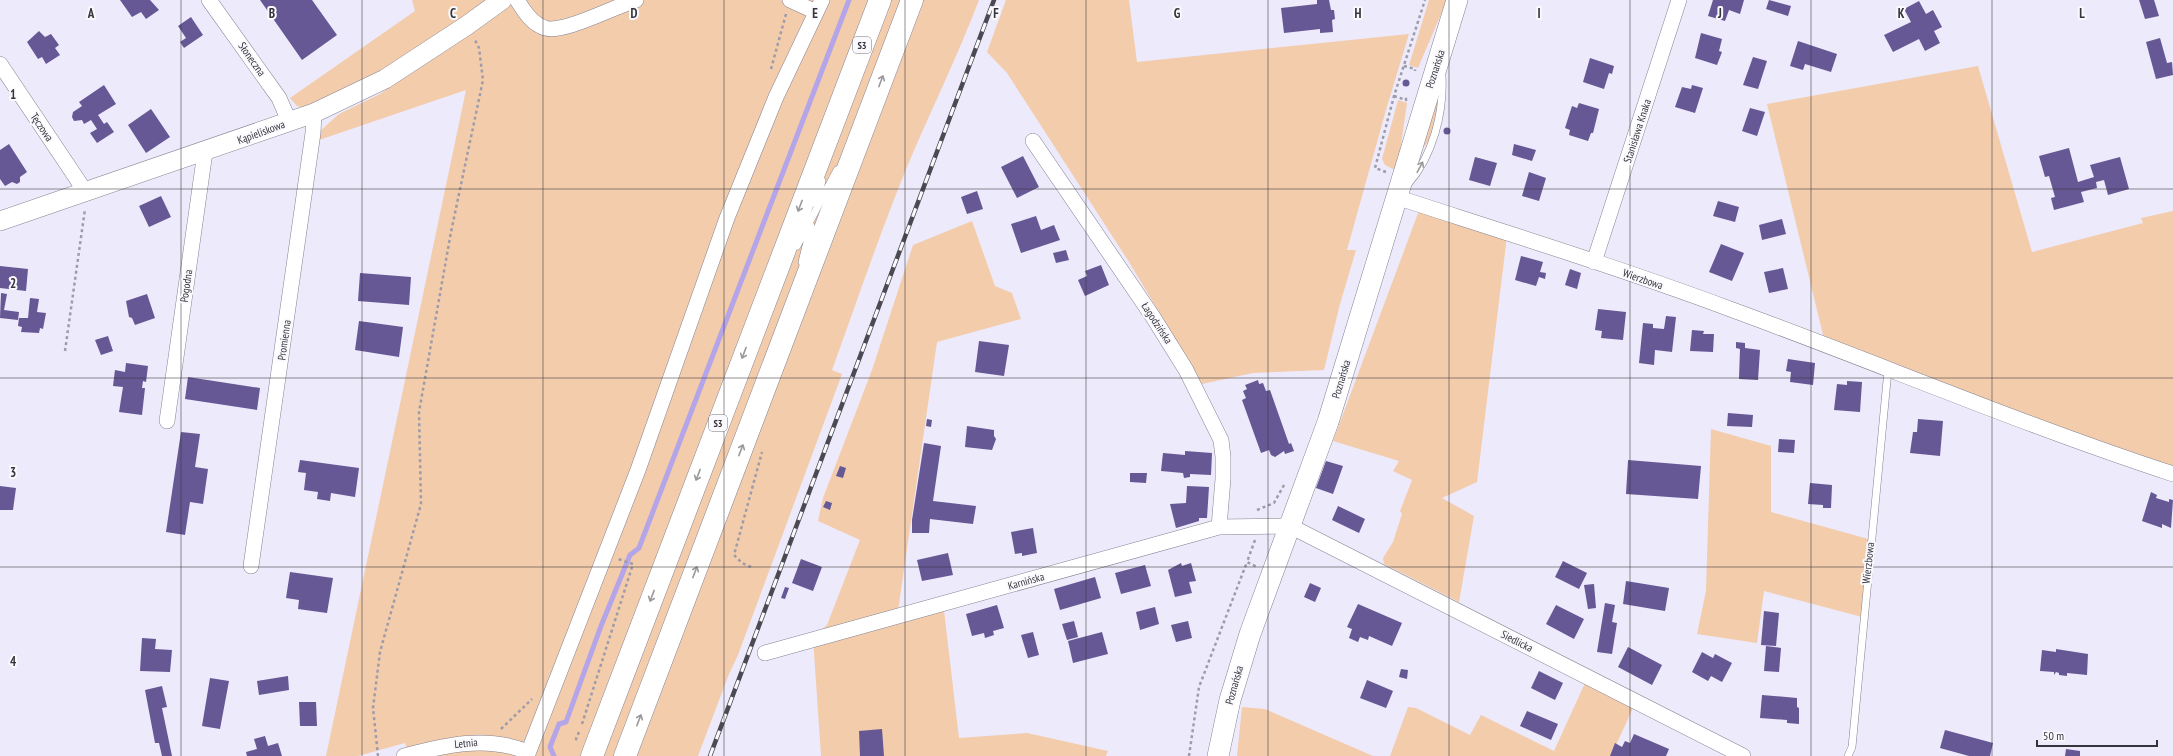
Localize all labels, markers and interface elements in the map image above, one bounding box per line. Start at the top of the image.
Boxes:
text: A [87,5,95,22]
text: B [269,5,275,22]
text: C [450,5,456,22]
text: D [631,5,638,22]
text: E [812,5,818,22]
text: F [993,5,999,22]
text: G [1174,5,1181,22]
text: H [1355,5,1362,22]
text: I [1537,5,1541,22]
text: J [1717,5,1722,22]
text: K [1898,5,1905,22]
text: L [2079,5,2085,22]
road number: S3 [853,37,871,53]
street label: Słoneczna [235,39,269,79]
street label: Poznańska [1422,48,1448,90]
one-way arrow [877,75,885,87]
text: 1 [10,86,16,103]
street label: Stanisława Knaka [1620,97,1654,165]
street label: Tęczowa [27,110,57,144]
street label: Kąpieliskowa [235,117,287,147]
one-way arrow [1417,161,1424,173]
one-way arrow [796,199,804,211]
street label: Wierzbowa [1621,266,1665,292]
street label: Pogodna [177,269,195,303]
text: 2 [10,275,16,292]
street label: Łagodzińska [1138,300,1176,346]
street label: Promienna [274,319,294,361]
one-way arrow [740,347,748,359]
street label: Poznańska [1329,358,1353,400]
road number: S3 [709,415,727,431]
one-way arrow [738,445,746,457]
text: 3 [10,464,16,481]
one-way arrow [694,468,702,480]
street label: Wierzbowa [1859,542,1877,584]
one-way arrow [691,566,699,578]
street label: Karnińska [1006,569,1046,593]
one-way arrow [648,590,656,602]
street label: Siedlicka [1499,627,1535,655]
text: 4 [10,653,17,670]
street label: Poznańska [1222,664,1246,706]
one-way arrow [635,714,643,726]
scale bar [2037,722,2157,748]
text: 50 m [2043,728,2064,743]
street label: Letnia [454,735,478,751]

